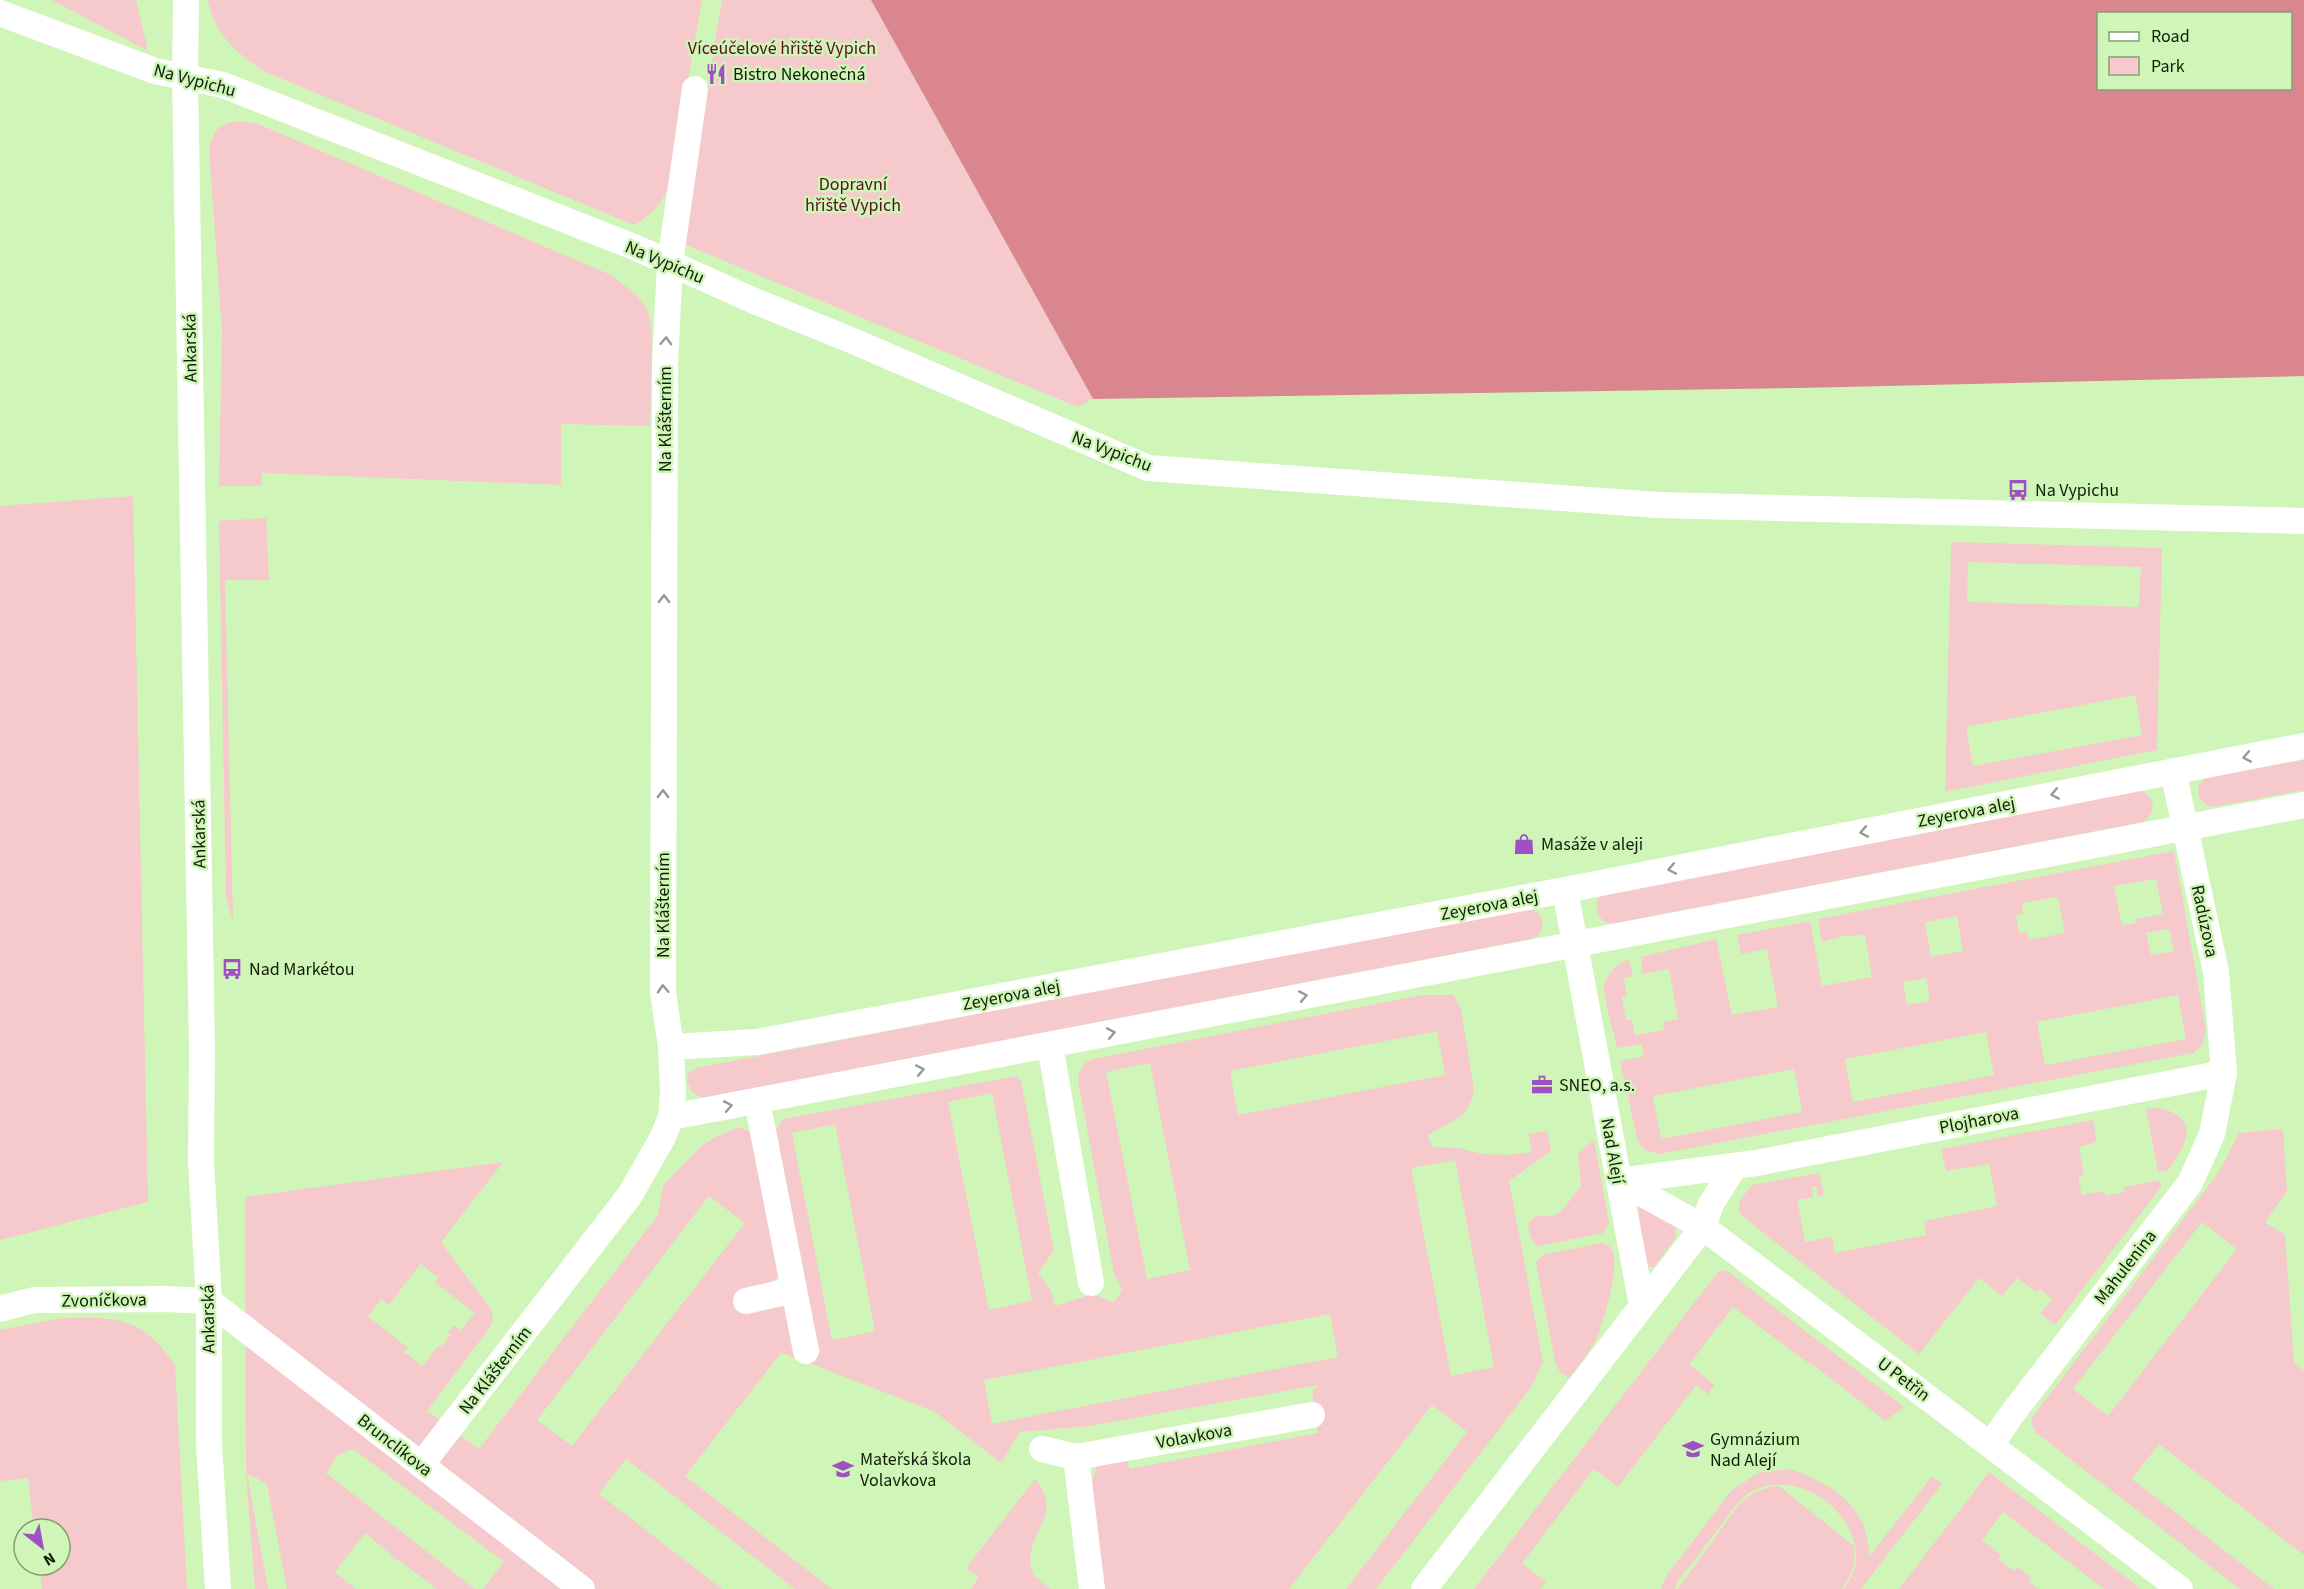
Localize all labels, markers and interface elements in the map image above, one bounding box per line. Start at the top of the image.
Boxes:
legend [2097,12,2292,90]
text: Road [2151,24,2190,49]
park label: Víceúčelové hřiště Vypich [688,36,876,61]
text: Park [2151,54,2185,79]
street label: Na Vypichu [151,58,239,103]
restaurant icon: Bistro Nekonečná [704,62,728,86]
place label: Bistro Nekonečná [733,62,866,87]
park label: Dopravní hřiště Vypich [805,172,901,218]
street label: Na Vypichu [621,235,708,290]
street label: Ankarská [177,313,204,383]
one-way arrow [660,337,673,346]
street label: Na Klášterním [653,366,678,472]
street label: Na Vypichu [1068,425,1156,478]
bus stop icon: Na Vypichu [2006,478,2030,502]
place label: Na Vypichu [2035,478,2119,503]
one-way arrow [658,595,670,604]
one-way arrow [2242,750,2252,763]
one-way arrow [2051,787,2061,800]
one-way arrow [657,790,669,799]
street label: Zeyerova alej [1915,791,2017,834]
street label: Ankarská [186,799,213,869]
one-way arrow [1859,825,1869,838]
shop icon: Masáže v aleji [1512,832,1536,856]
place label: Masáže v aleji [1541,832,1643,857]
street label: Na Klášterním [651,852,676,958]
one-way arrow [1668,862,1678,875]
street label: Radúzova [2185,883,2224,960]
street label: Zeyerova alej [1438,884,1540,927]
bus stop icon: Nad Markétou [220,957,244,981]
place label: Nad Markétou [249,957,354,982]
street label: Zeyerova alej [960,974,1062,1017]
one-way arrow [657,985,670,994]
one-way arrow [1298,991,1307,1003]
one-way arrow [1106,1027,1116,1040]
one-way arrow [914,1064,924,1077]
office icon: SNEO, a.s. [1530,1073,1554,1097]
place label: SNEO, a.s. [1559,1073,1635,1098]
one-way arrow [723,1100,733,1113]
street label: Plojharova [1937,1101,2021,1140]
street label: Nad Alejí [1594,1116,1631,1187]
street label: Mahulenina [2088,1225,2162,1310]
street label: Ankarská [195,1284,222,1354]
street label: Zvoníčkova [61,1287,147,1314]
street label: Na Klášterním [453,1321,538,1420]
street label: U Petřin [1872,1351,1935,1408]
street label: Brunclíkova [352,1408,437,1483]
street label: Volavkova [1154,1418,1234,1455]
place label: Gymnázium Nad Alejí [1710,1427,1800,1473]
school or university icon: Gymnázium Nad Alejí [1681,1437,1705,1461]
place label: Mateřská škola Volavkova [860,1447,971,1493]
school or university icon: Mateřská škola Volavkova [831,1457,855,1481]
north arrow [12,1517,72,1577]
text: N [39,1547,59,1571]

